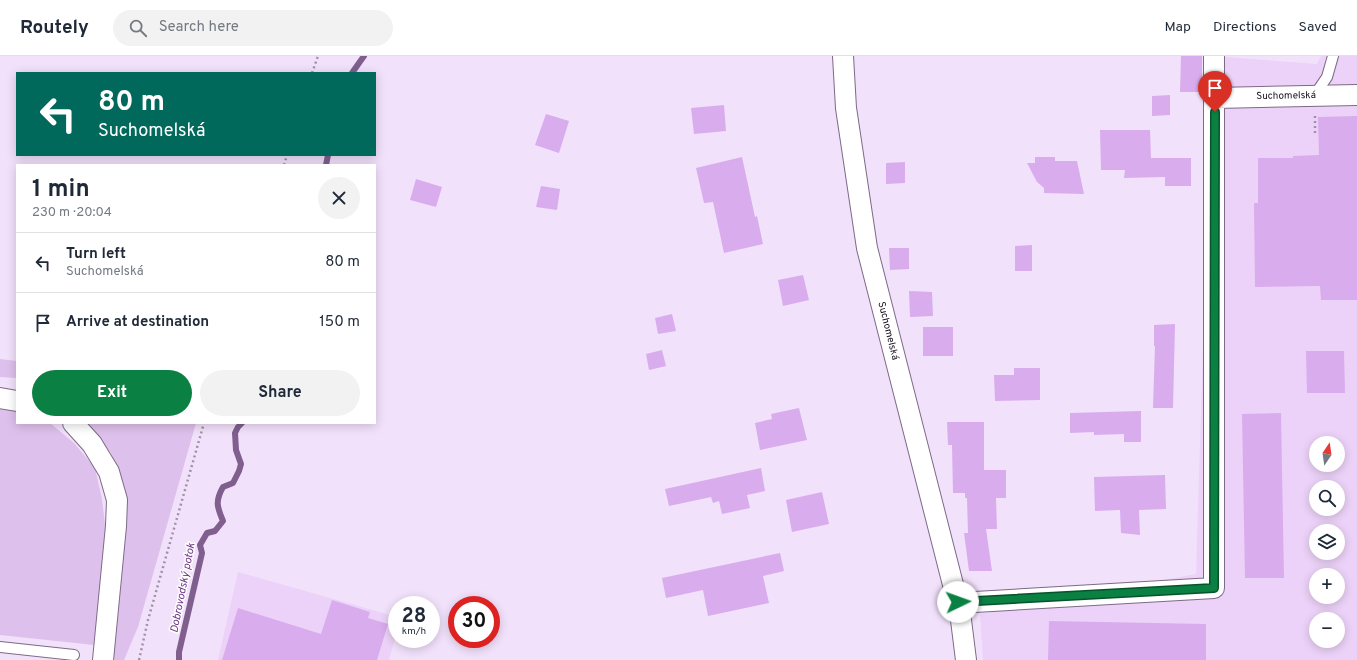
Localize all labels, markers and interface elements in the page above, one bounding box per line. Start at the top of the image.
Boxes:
search box [113,10,393,46]
text: Routely [20,16,89,40]
icon: search [127,17,149,39]
text: Search here [159,18,239,37]
text: Map [1165,19,1191,36]
text: Directions [1213,19,1277,36]
text: Saved [1299,19,1337,36]
pin [1198,71,1232,112]
icon: arrive [1204,77,1226,99]
text: 80 m [98,85,165,121]
icon: left [32,88,84,140]
street label: Suchomelská [1256,89,1316,103]
text: Suchomelská [98,120,206,143]
text: 1 min [32,175,90,205]
button: close [318,177,360,219]
text: 230 m · 20:04 [32,205,112,221]
text: Turn left [66,245,126,264]
icon: left [32,252,54,274]
text: 80 m [325,253,360,272]
text: Suchomelská [66,264,144,280]
street label: Suchomelská [874,300,902,362]
icon: arrive [32,312,54,334]
text: Arrive at destination [66,313,209,332]
text: 150 m [319,313,360,332]
button: Exit [32,370,192,416]
button: Share [200,370,360,416]
north arrow [1309,436,1345,472]
map controls [1309,436,1345,648]
button: search [1309,480,1345,516]
button: layers [1309,524,1345,560]
water label: Dobrovodský potok [167,542,199,634]
button: + [1309,568,1345,604]
position arrow [937,581,979,623]
speed limit sign: 30 [448,596,500,648]
text: 28 [402,604,426,630]
button: − [1309,612,1345,648]
text: km/h [402,625,426,638]

